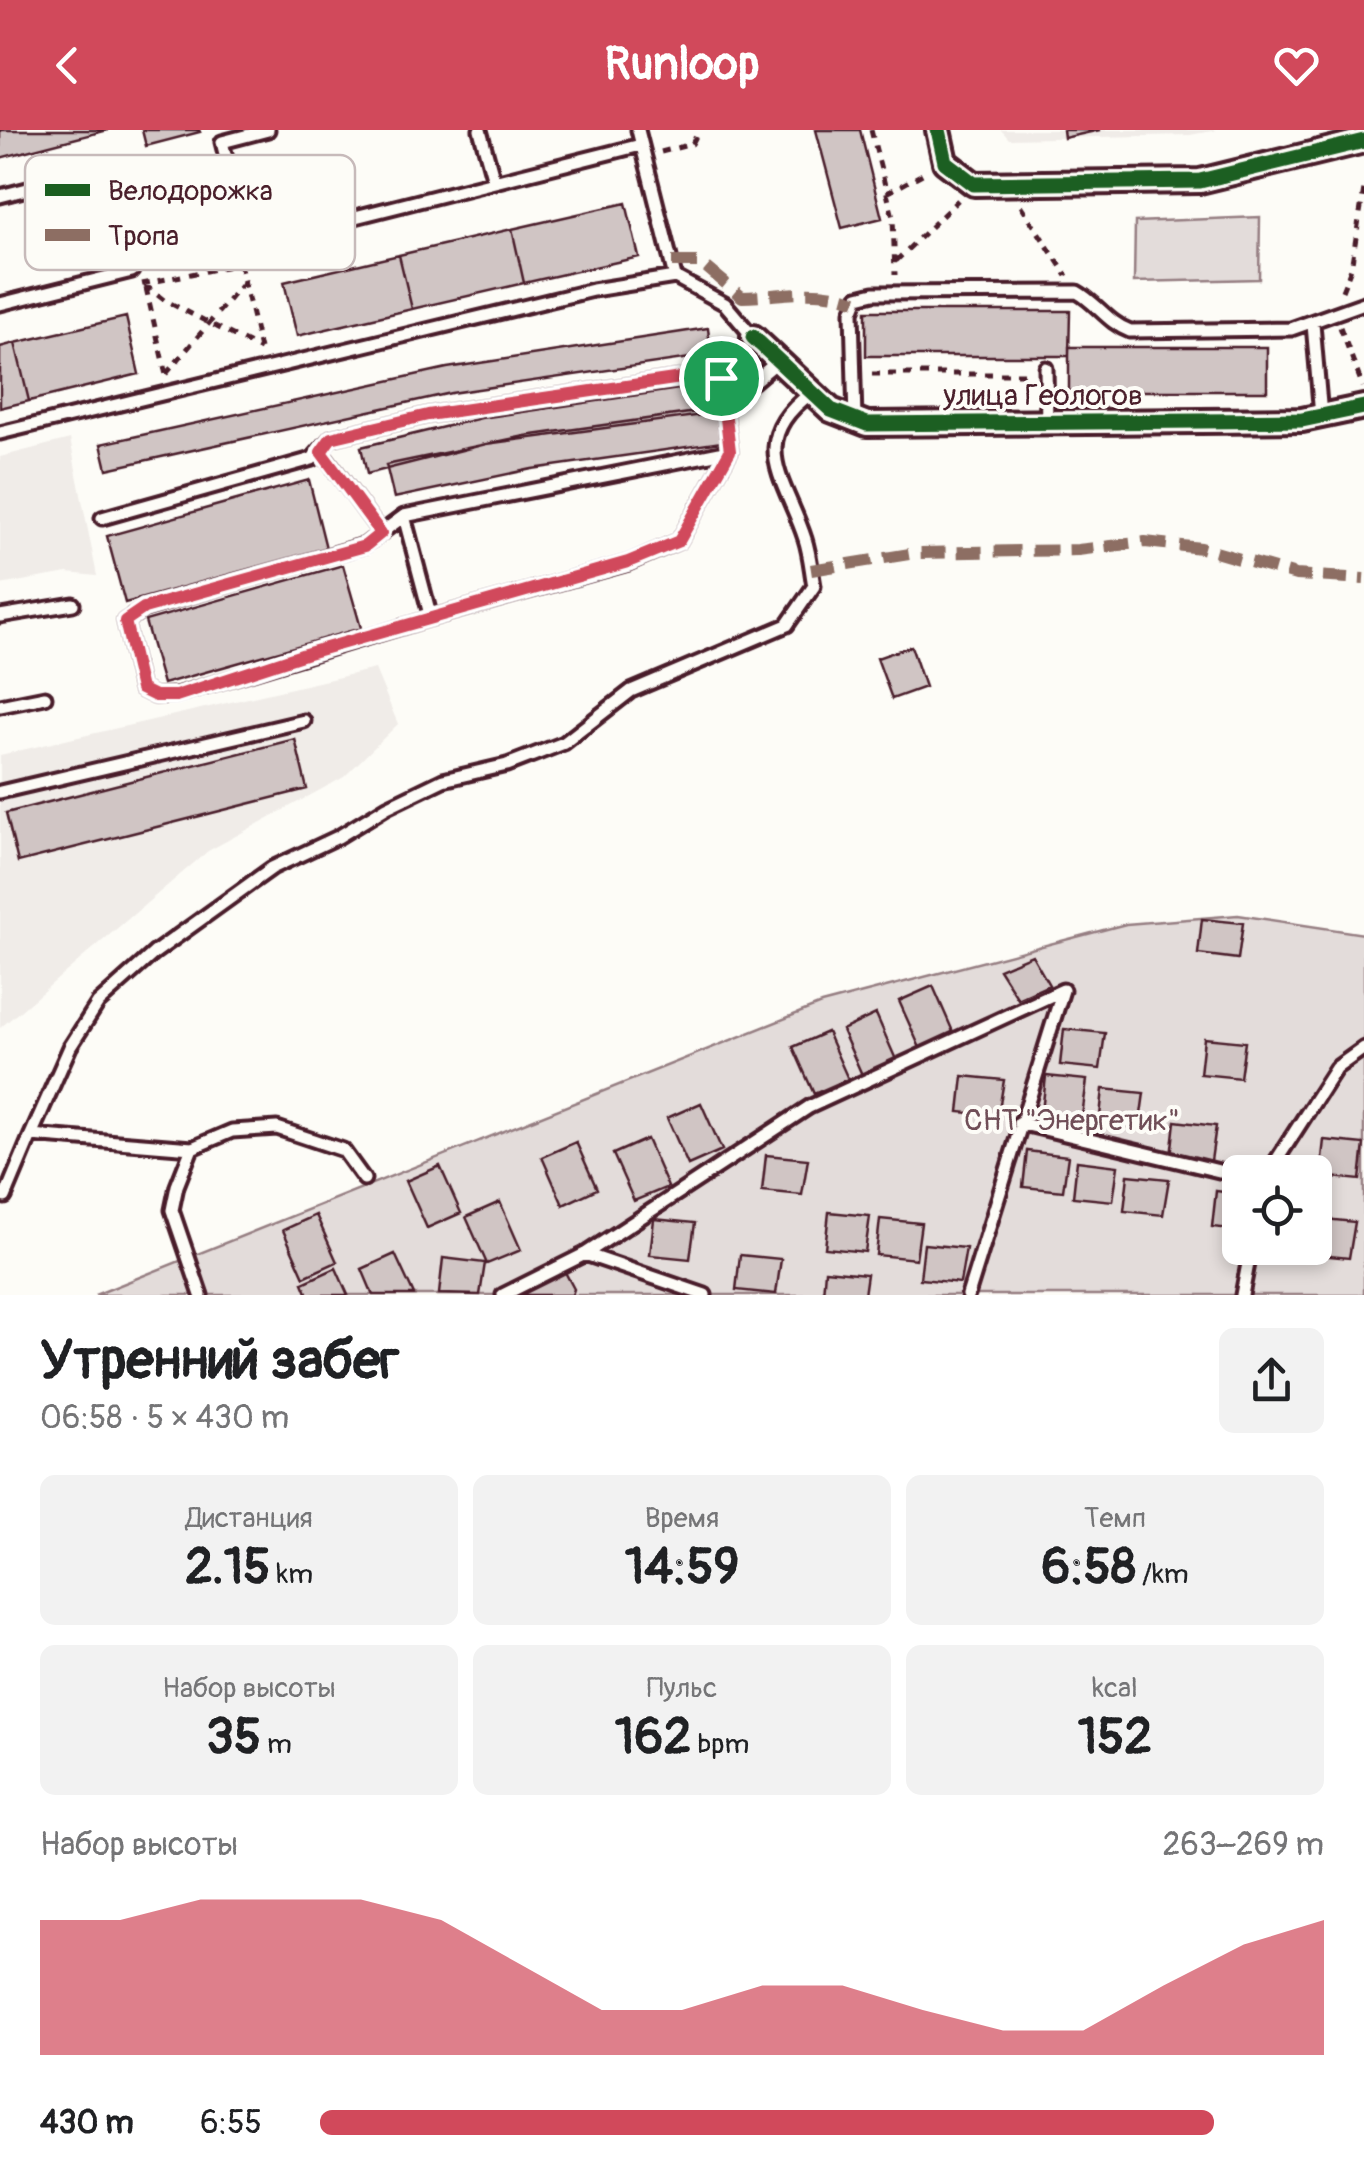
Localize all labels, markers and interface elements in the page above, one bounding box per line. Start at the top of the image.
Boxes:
text: Runloop [605,37,759,93]
icon: back [40,38,95,93]
icon: heart [1269,38,1324,93]
legend [25,155,355,270]
text: Велодорожка [108,174,273,209]
text: Тропа [108,219,179,254]
pin [679,336,764,421]
icon: arrive [694,351,749,406]
street label: улица Геологов [942,377,1143,414]
park label: СНТ "Энергетик" [964,1102,1180,1139]
map controls [1222,1155,1332,1265]
button: locate [1222,1155,1332,1265]
text: Утренний забег [40,1326,399,1395]
button: share [1219,1328,1324,1433]
text: 06:58 · 5 × 430 m [40,1398,289,1438]
text: Дистанция [185,1501,313,1536]
text: Время [645,1501,719,1536]
text: Темп [1084,1501,1146,1536]
text: 2.15 [185,1536,270,1599]
text: 14:59 [625,1536,739,1599]
text: 6:58 [1041,1536,1136,1599]
text: km [270,1557,313,1592]
text: /km [1136,1557,1189,1592]
text: Набор высоты [162,1671,336,1706]
text: Пульс [647,1671,717,1706]
text: kcal [1092,1671,1138,1706]
text: 35 [206,1706,261,1769]
text: 162 [615,1706,691,1769]
text: 152 [1078,1706,1152,1769]
text: m [261,1727,292,1762]
text: bpm [691,1727,749,1762]
text: Набор высоты [40,1825,238,1865]
text: 263–269 m [1162,1825,1324,1865]
text: 430 m [40,2103,134,2143]
text: 6:55 [200,2103,262,2143]

